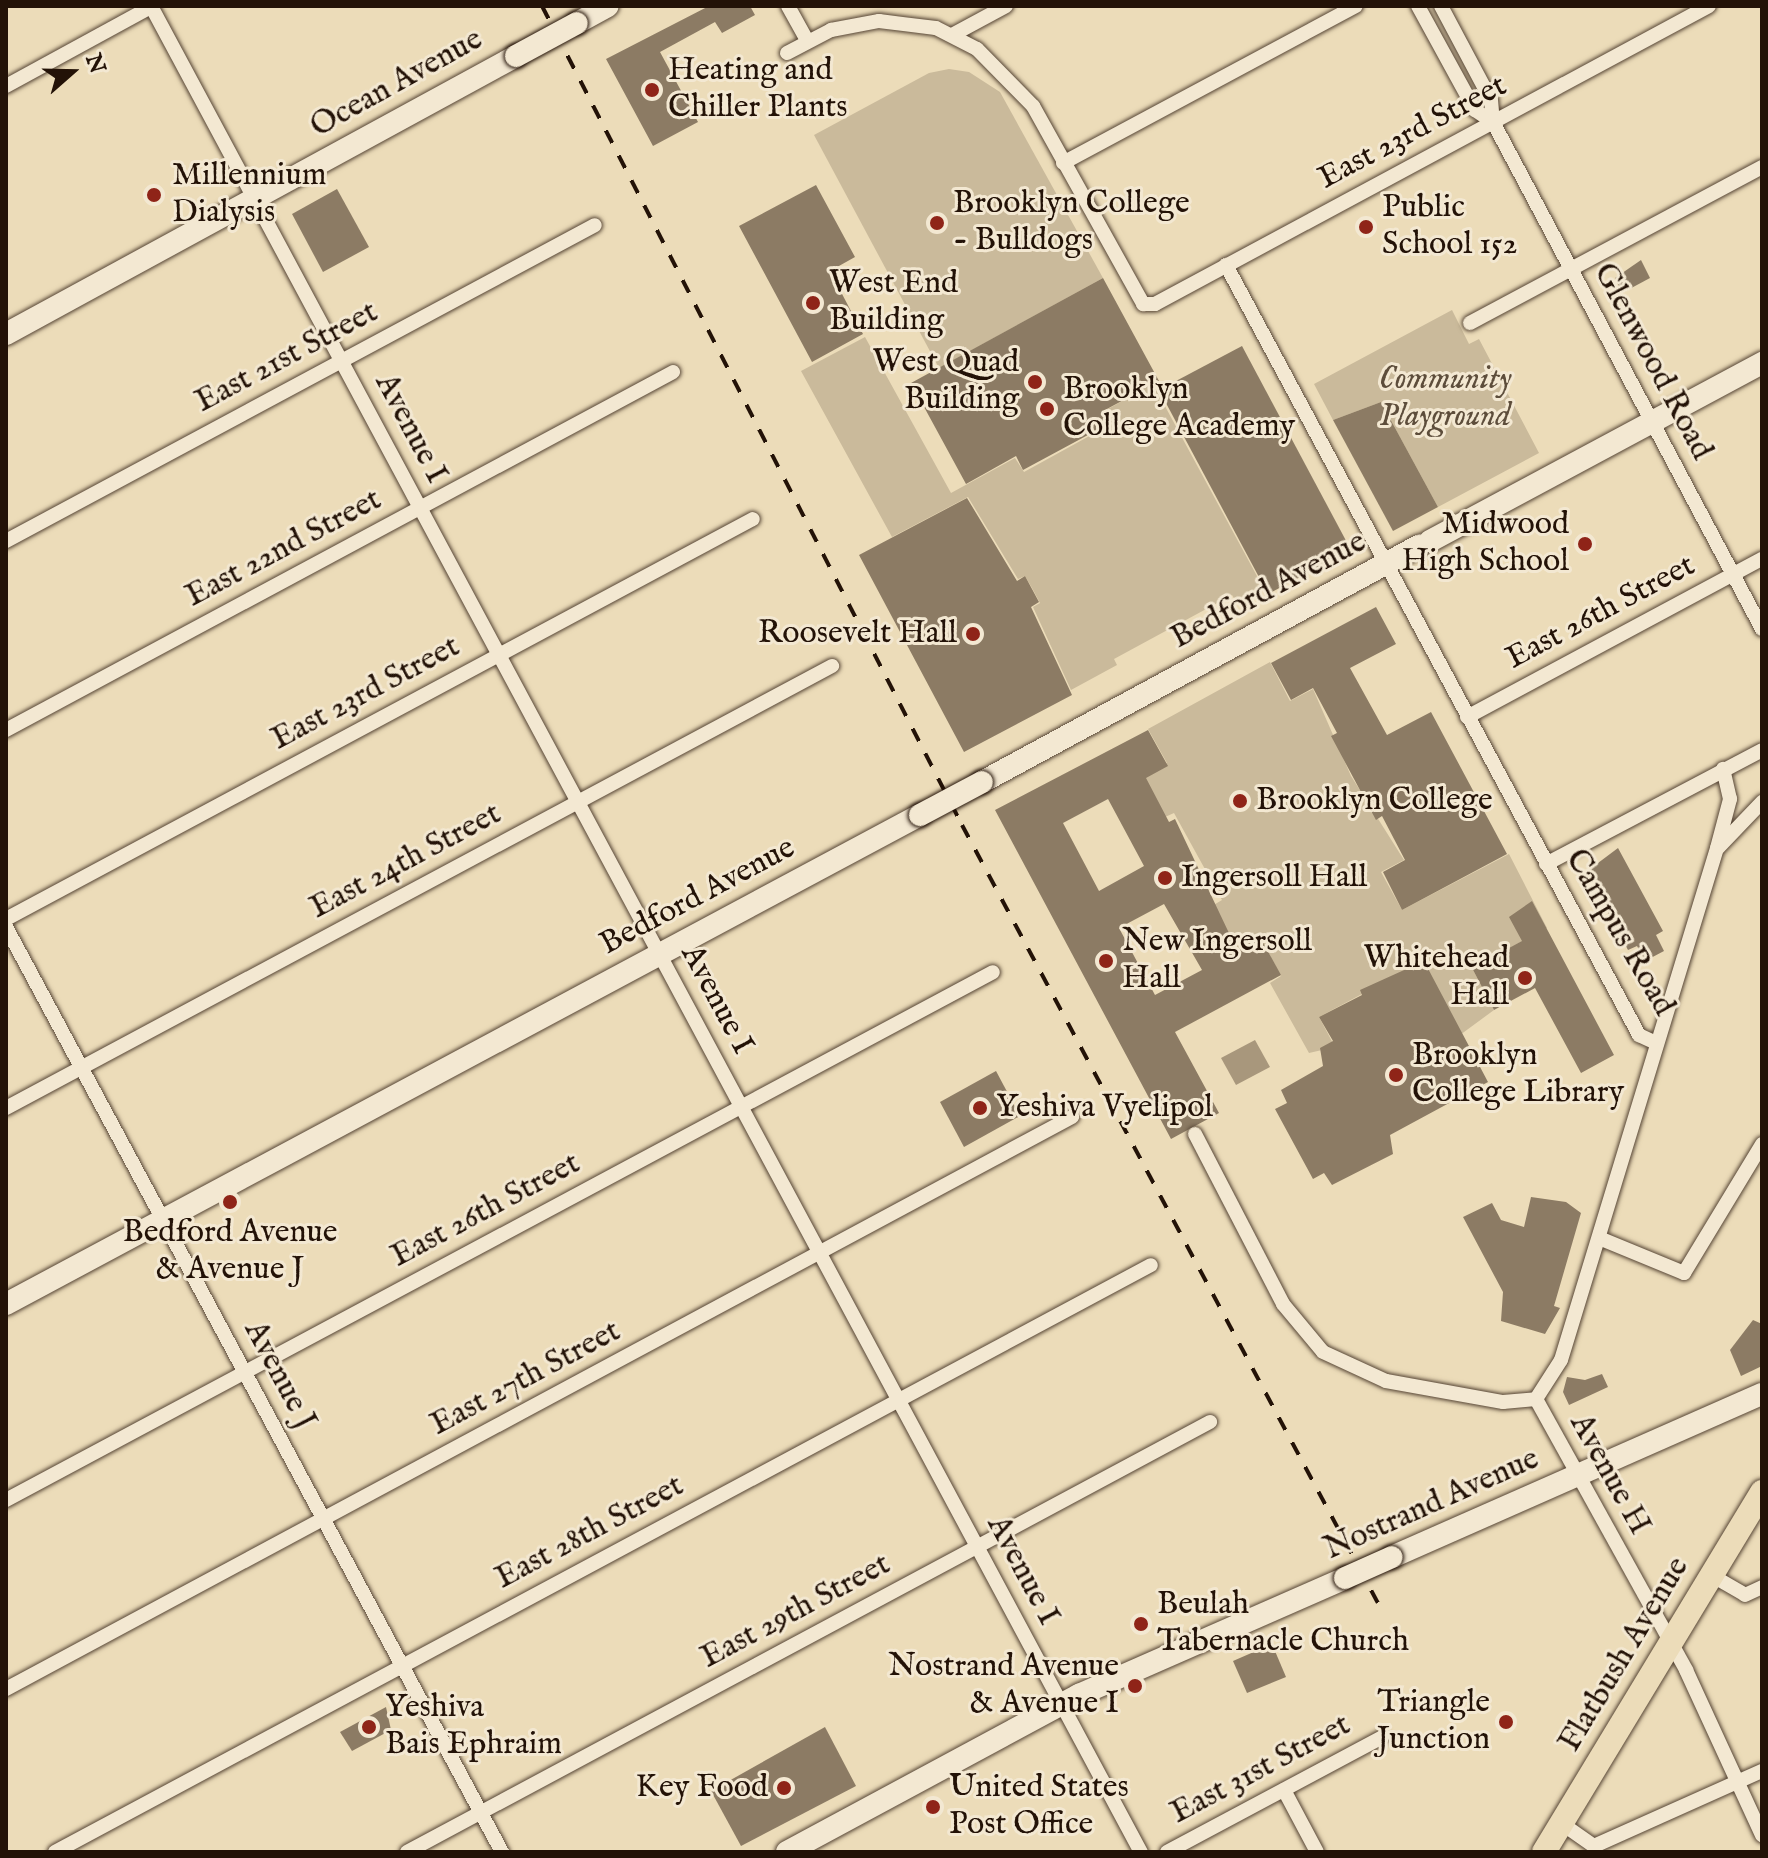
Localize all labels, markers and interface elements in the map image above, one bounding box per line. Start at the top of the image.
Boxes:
street label: Ocean Avenue [304,21,490,147]
north arrow [32,32,112,112]
text: N [78,50,111,78]
place label: Heating and Chiller Plants [668,53,848,128]
street label: East 23rd Street [1312,67,1514,199]
marker: Heating and Chiller Plants [643,81,661,99]
place label: Millennium Dialysis [172,158,326,233]
marker: Millennium Dialysis [143,184,165,206]
place label: Brooklyn College - Bulldogs [953,186,1190,261]
place label: Public School 152 [1382,190,1518,265]
marker: Brooklyn College - Bulldogs [928,214,946,232]
marker: Public School 152 [1357,218,1375,236]
street label: Glenwood Road [1584,257,1720,467]
place label: West End Building [829,266,958,341]
street label: East 21st Street [189,294,385,422]
marker: West End Building [804,294,822,312]
place label: West Quad Building [872,345,1019,420]
park label: Community Playground [1379,362,1511,437]
street label: Avenue I [365,368,455,490]
place label: Brooklyn College Academy [1063,372,1295,447]
marker: West Quad Building [1026,373,1044,391]
marker: Brooklyn College Academy [1038,400,1056,418]
street label: East 22nd Street [180,481,388,617]
place label: Midwood High School [1401,507,1569,582]
street label: Bedford Avenue [1165,524,1373,658]
marker: Midwood High School [1576,535,1594,553]
street label: East 26th Street [1500,547,1702,679]
place label: Roosevelt Hall [758,615,957,653]
marker: Roosevelt Hall [964,625,982,643]
street label: East 23rd Street [265,628,467,760]
place label: Brooklyn College [1256,782,1493,820]
marker: Brooklyn College [1231,792,1249,810]
street label: East 24th Street [304,796,508,928]
street label: Bedford Avenue [594,830,802,964]
street label: Campus Road [1556,843,1682,1023]
place label: Ingersoll Hall [1181,859,1367,897]
marker: Ingersoll Hall [1156,869,1174,887]
place label: New Ingersoll Hall [1122,924,1312,999]
street label: Avenue I [671,939,761,1061]
place label: Whitehead Hall [1363,941,1509,1016]
marker: New Ingersoll Hall [1097,952,1115,970]
marker: Whitehead Hall [1516,969,1534,987]
place label: Brooklyn College Library [1412,1038,1624,1113]
marker: Brooklyn College Library [1387,1066,1405,1084]
place label: Yeshiva Vyelipol [996,1089,1213,1127]
marker: Yeshiva Vyelipol [971,1099,989,1117]
street label: East 26th Street [385,1145,587,1277]
marker: Bedford Avenue & Avenue J [221,1193,239,1211]
place label: Bedford Avenue & Avenue J [122,1215,338,1290]
street label: East 27th Street [425,1313,627,1445]
street label: Avenue J [234,1315,324,1437]
street label: Avenue H [1560,1408,1658,1542]
street label: Nostrand Avenue [1319,1441,1545,1569]
street label: East 28th Street [489,1467,691,1599]
street label: Avenue I [977,1510,1067,1632]
street label: East 29th Street [695,1546,897,1678]
street label: Flatbush Avenue [1552,1551,1698,1759]
place label: Beulah Tabernacle Church [1157,1587,1409,1662]
marker: Beulah Tabernacle Church [1132,1615,1150,1633]
place label: Nostrand Avenue & Avenue I [888,1649,1119,1724]
marker: Nostrand Avenue & Avenue I [1126,1677,1144,1695]
place label: Triangle Junction [1377,1685,1490,1760]
place label: Yeshiva Bais Ephraim [385,1690,562,1765]
street label: East 31st Street [1165,1707,1357,1833]
marker: Triangle Junction [1497,1713,1515,1731]
marker: Yeshiva Bais Ephraim [360,1718,378,1736]
place label: Key Food [636,1769,768,1807]
place label: United States Post Office [949,1770,1129,1845]
marker: Key Food [775,1779,793,1797]
marker: United States Post Office [924,1798,942,1816]

